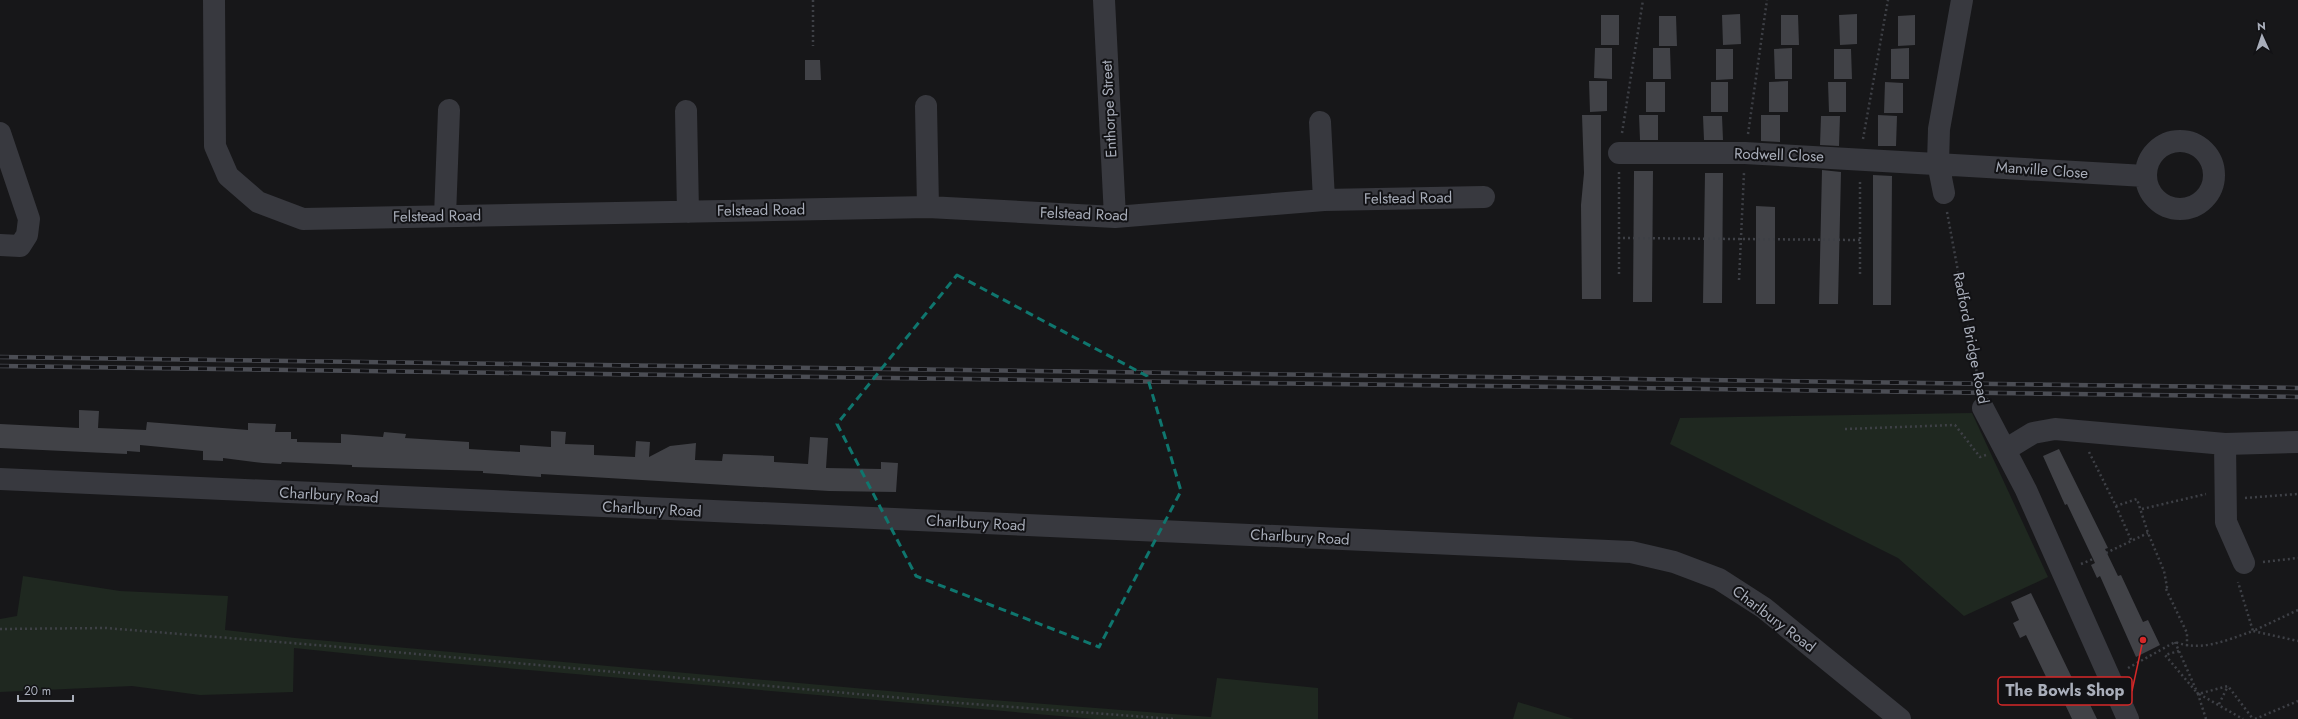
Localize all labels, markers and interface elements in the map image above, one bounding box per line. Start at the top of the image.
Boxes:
north arrow [2242,16,2282,56]
text: N [2257,18,2266,34]
street label: Enthorpe Street [1095,59,1123,158]
street label: Rodwell Close [1734,142,1825,168]
street label: Manville Close [1995,156,2089,184]
street label: Felstead Road [1364,186,1452,210]
street label: Felstead Road [717,198,805,222]
street label: Felstead Road [1040,201,1128,227]
street label: Felstead Road [393,204,481,228]
street label: Radford Bridge Road [1947,270,1995,406]
street label: Charlbury Road [279,481,379,509]
street label: Charlbury Road [602,495,702,523]
street label: Charlbury Road [926,509,1026,537]
street label: Charlbury Road [1250,523,1350,551]
street label: Charlbury Road [1728,580,1820,658]
scale bar [18,677,73,703]
callout: The Bowls Shop [1998,677,2132,705]
text: The Bowls Shop [2006,679,2125,702]
text: 20 m [24,682,51,700]

